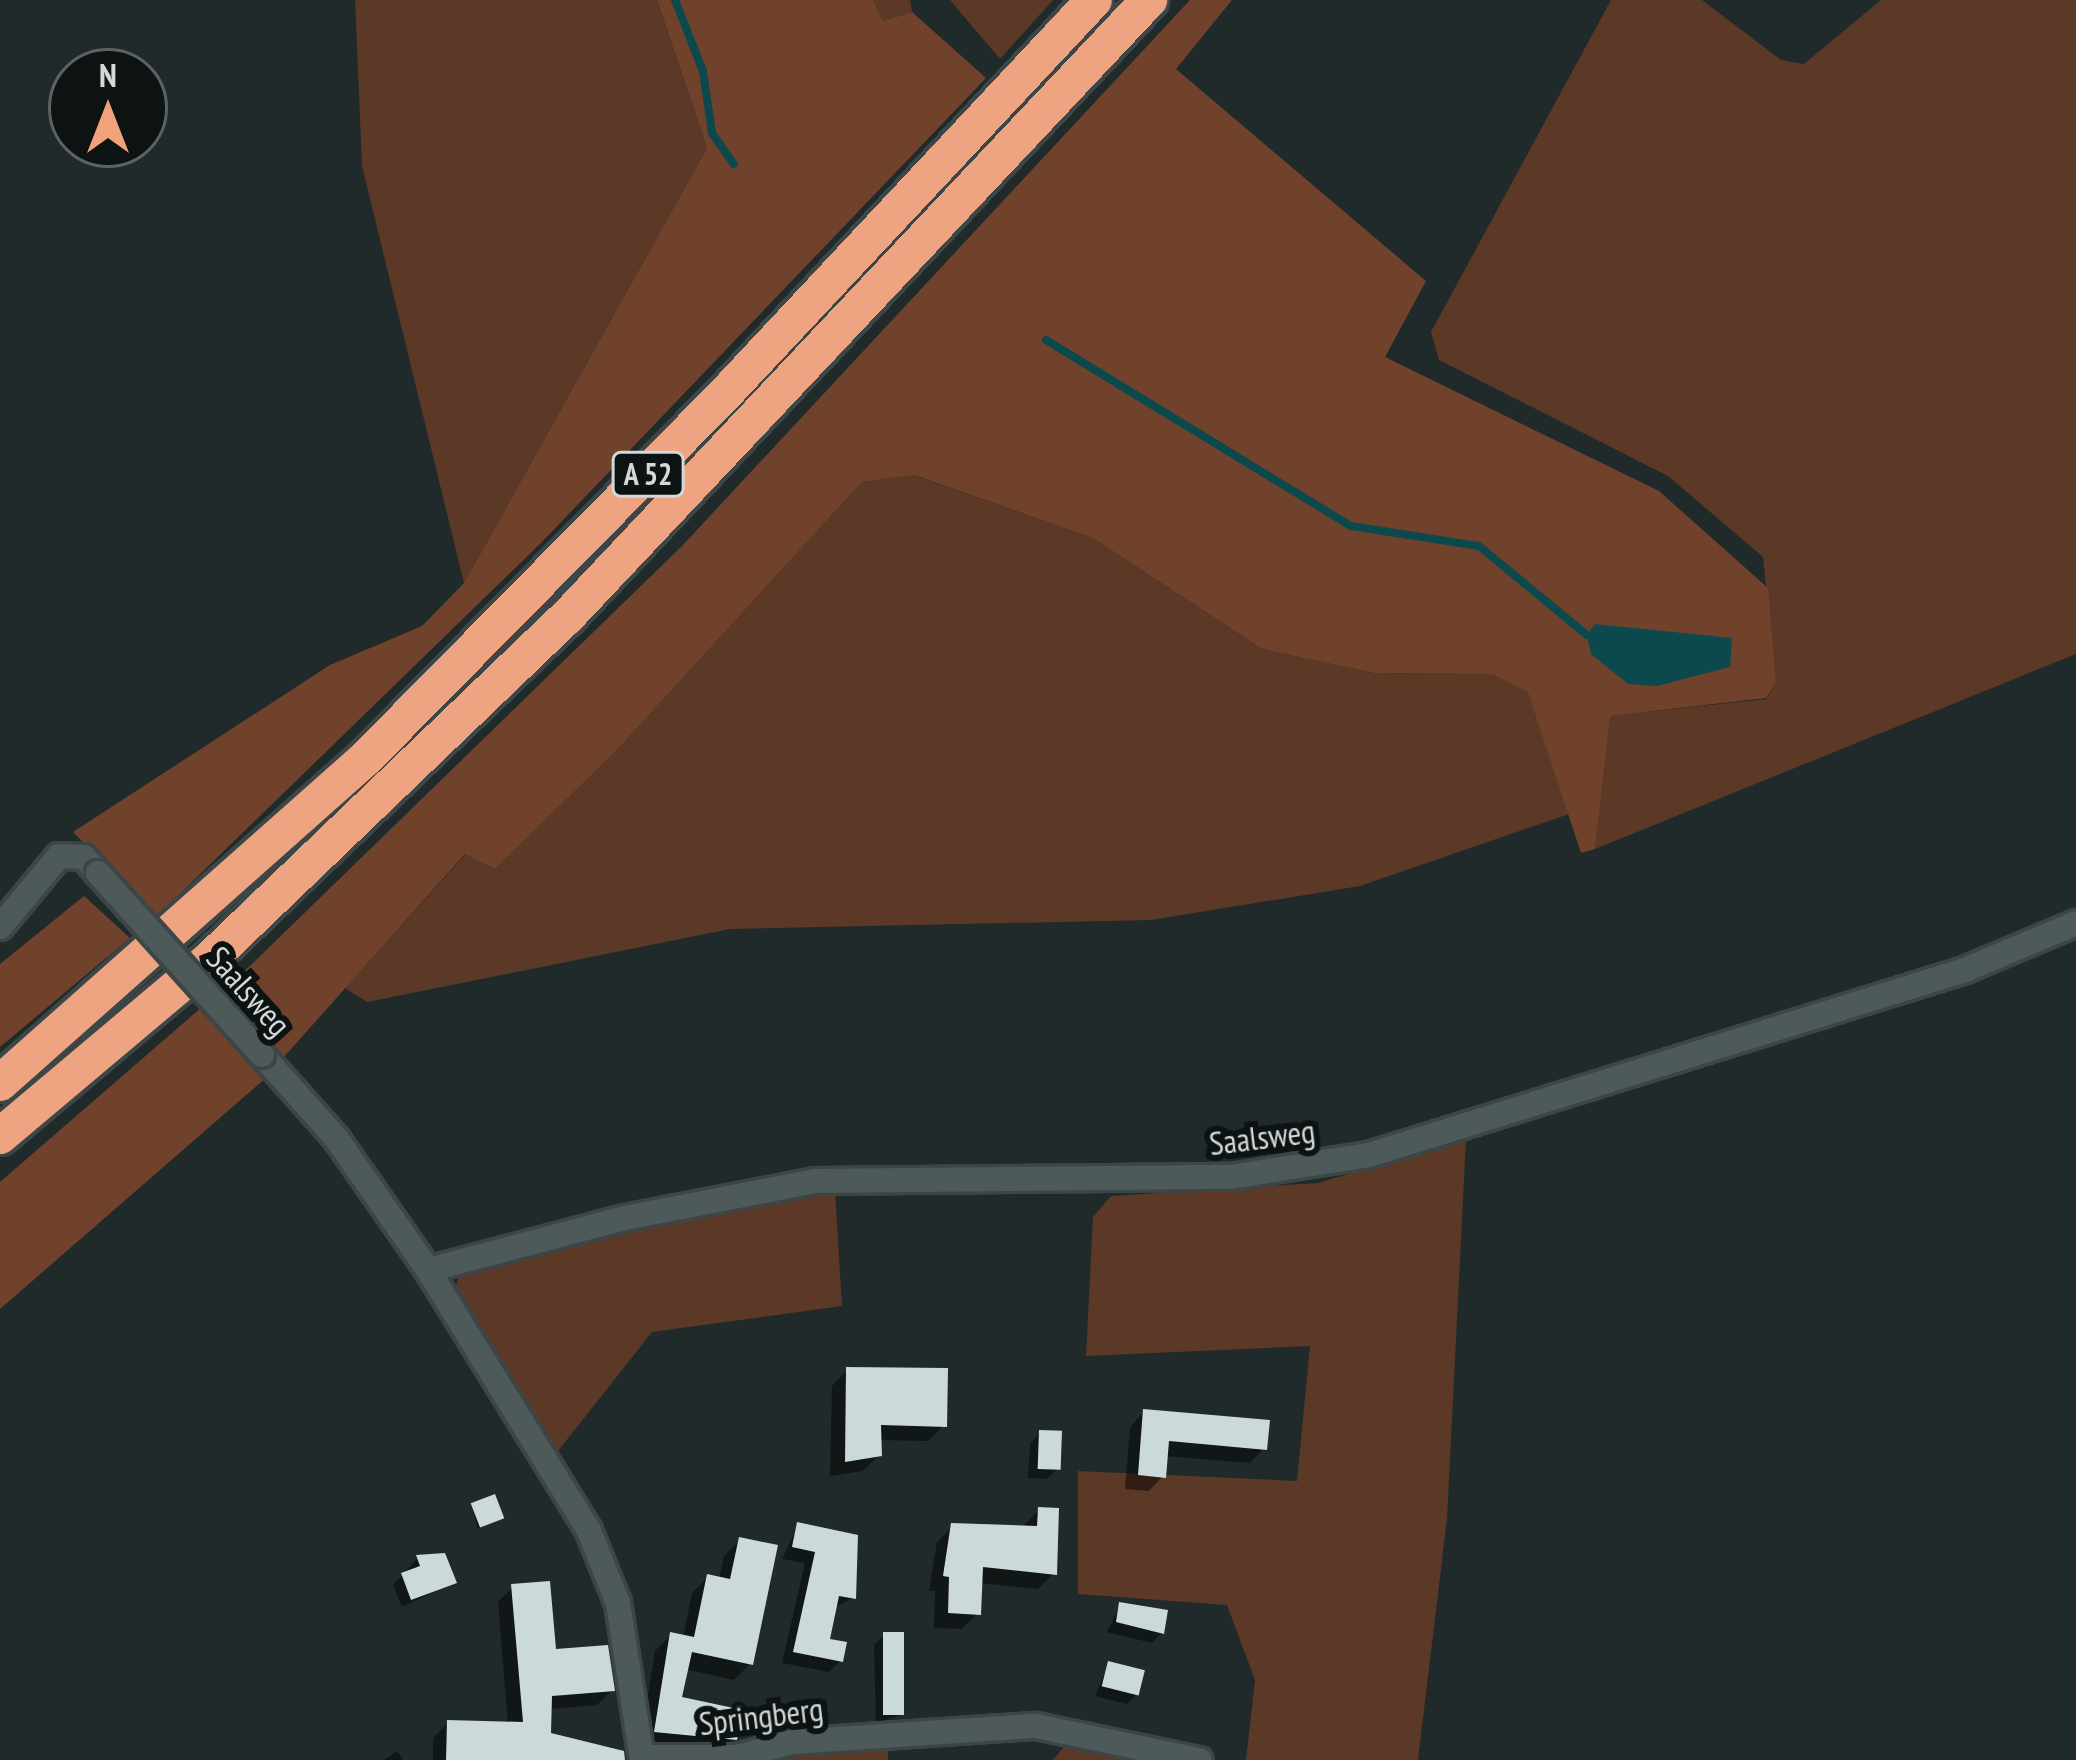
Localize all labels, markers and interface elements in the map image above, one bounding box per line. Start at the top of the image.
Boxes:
north arrow [48,48,168,168]
text: N [99,53,117,96]
road number: A 52 [609,450,687,498]
street label: Saalsweg [199,938,299,1044]
street label: Saalsweg [1207,1111,1317,1163]
street label: Springberg [697,1689,825,1743]

